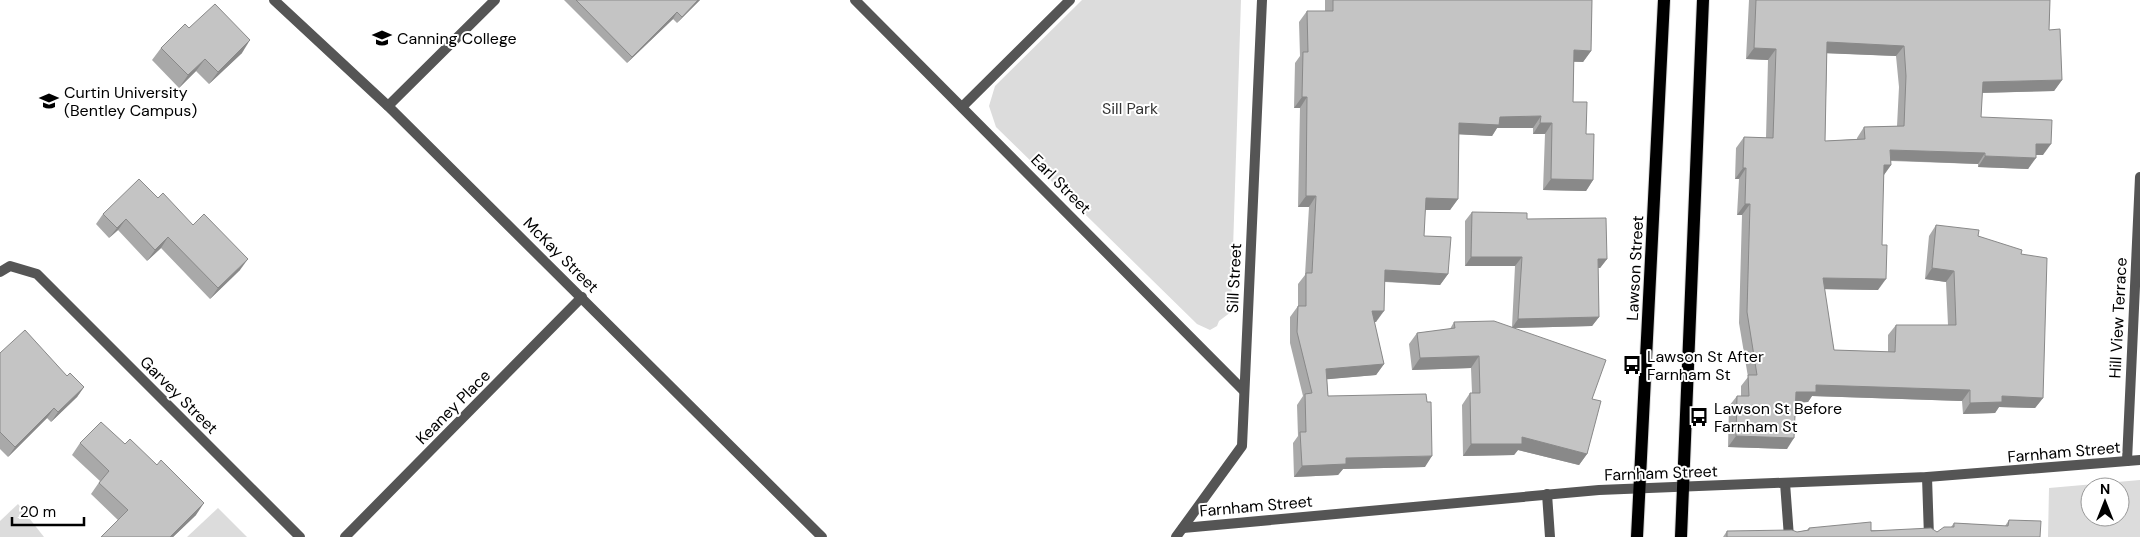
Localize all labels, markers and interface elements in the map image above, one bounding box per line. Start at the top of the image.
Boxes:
school or university icon: Canning College [371,27,393,49]
place label: Canning College [397,28,517,49]
place label: Curtin University (Bentley Campus) [64,82,197,121]
school or university icon: Curtin University (Bentley Campus) [38,90,60,112]
park label: Sill Park [1102,98,1158,119]
street label: Earl Street [1026,149,1096,219]
street label: McKay Street [519,213,603,297]
street label: Lawson Street [1622,215,1648,321]
street label: Sill Street [1222,243,1246,313]
street label: Hill View Terrace [2104,257,2132,379]
place label: Lawson St After Farnham St [1647,346,1764,385]
street label: Garvey Street [135,351,223,439]
bus stop icon: Lawson St After Farnham St [1621,354,1643,376]
street label: Keaney Place [411,365,495,449]
place label: Lawson St Before Farnham St [1714,398,1842,437]
bus stop icon: Lawson St Before Farnham St [1688,406,1710,428]
street label: Farnham Street [2007,437,2121,467]
street label: Farnham Street [1604,461,1718,485]
north arrow [2080,477,2130,527]
text: N [2100,480,2110,498]
street label: Farnham Street [1199,491,1313,521]
scale bar [12,494,85,526]
text: 20 m [20,502,56,522]

